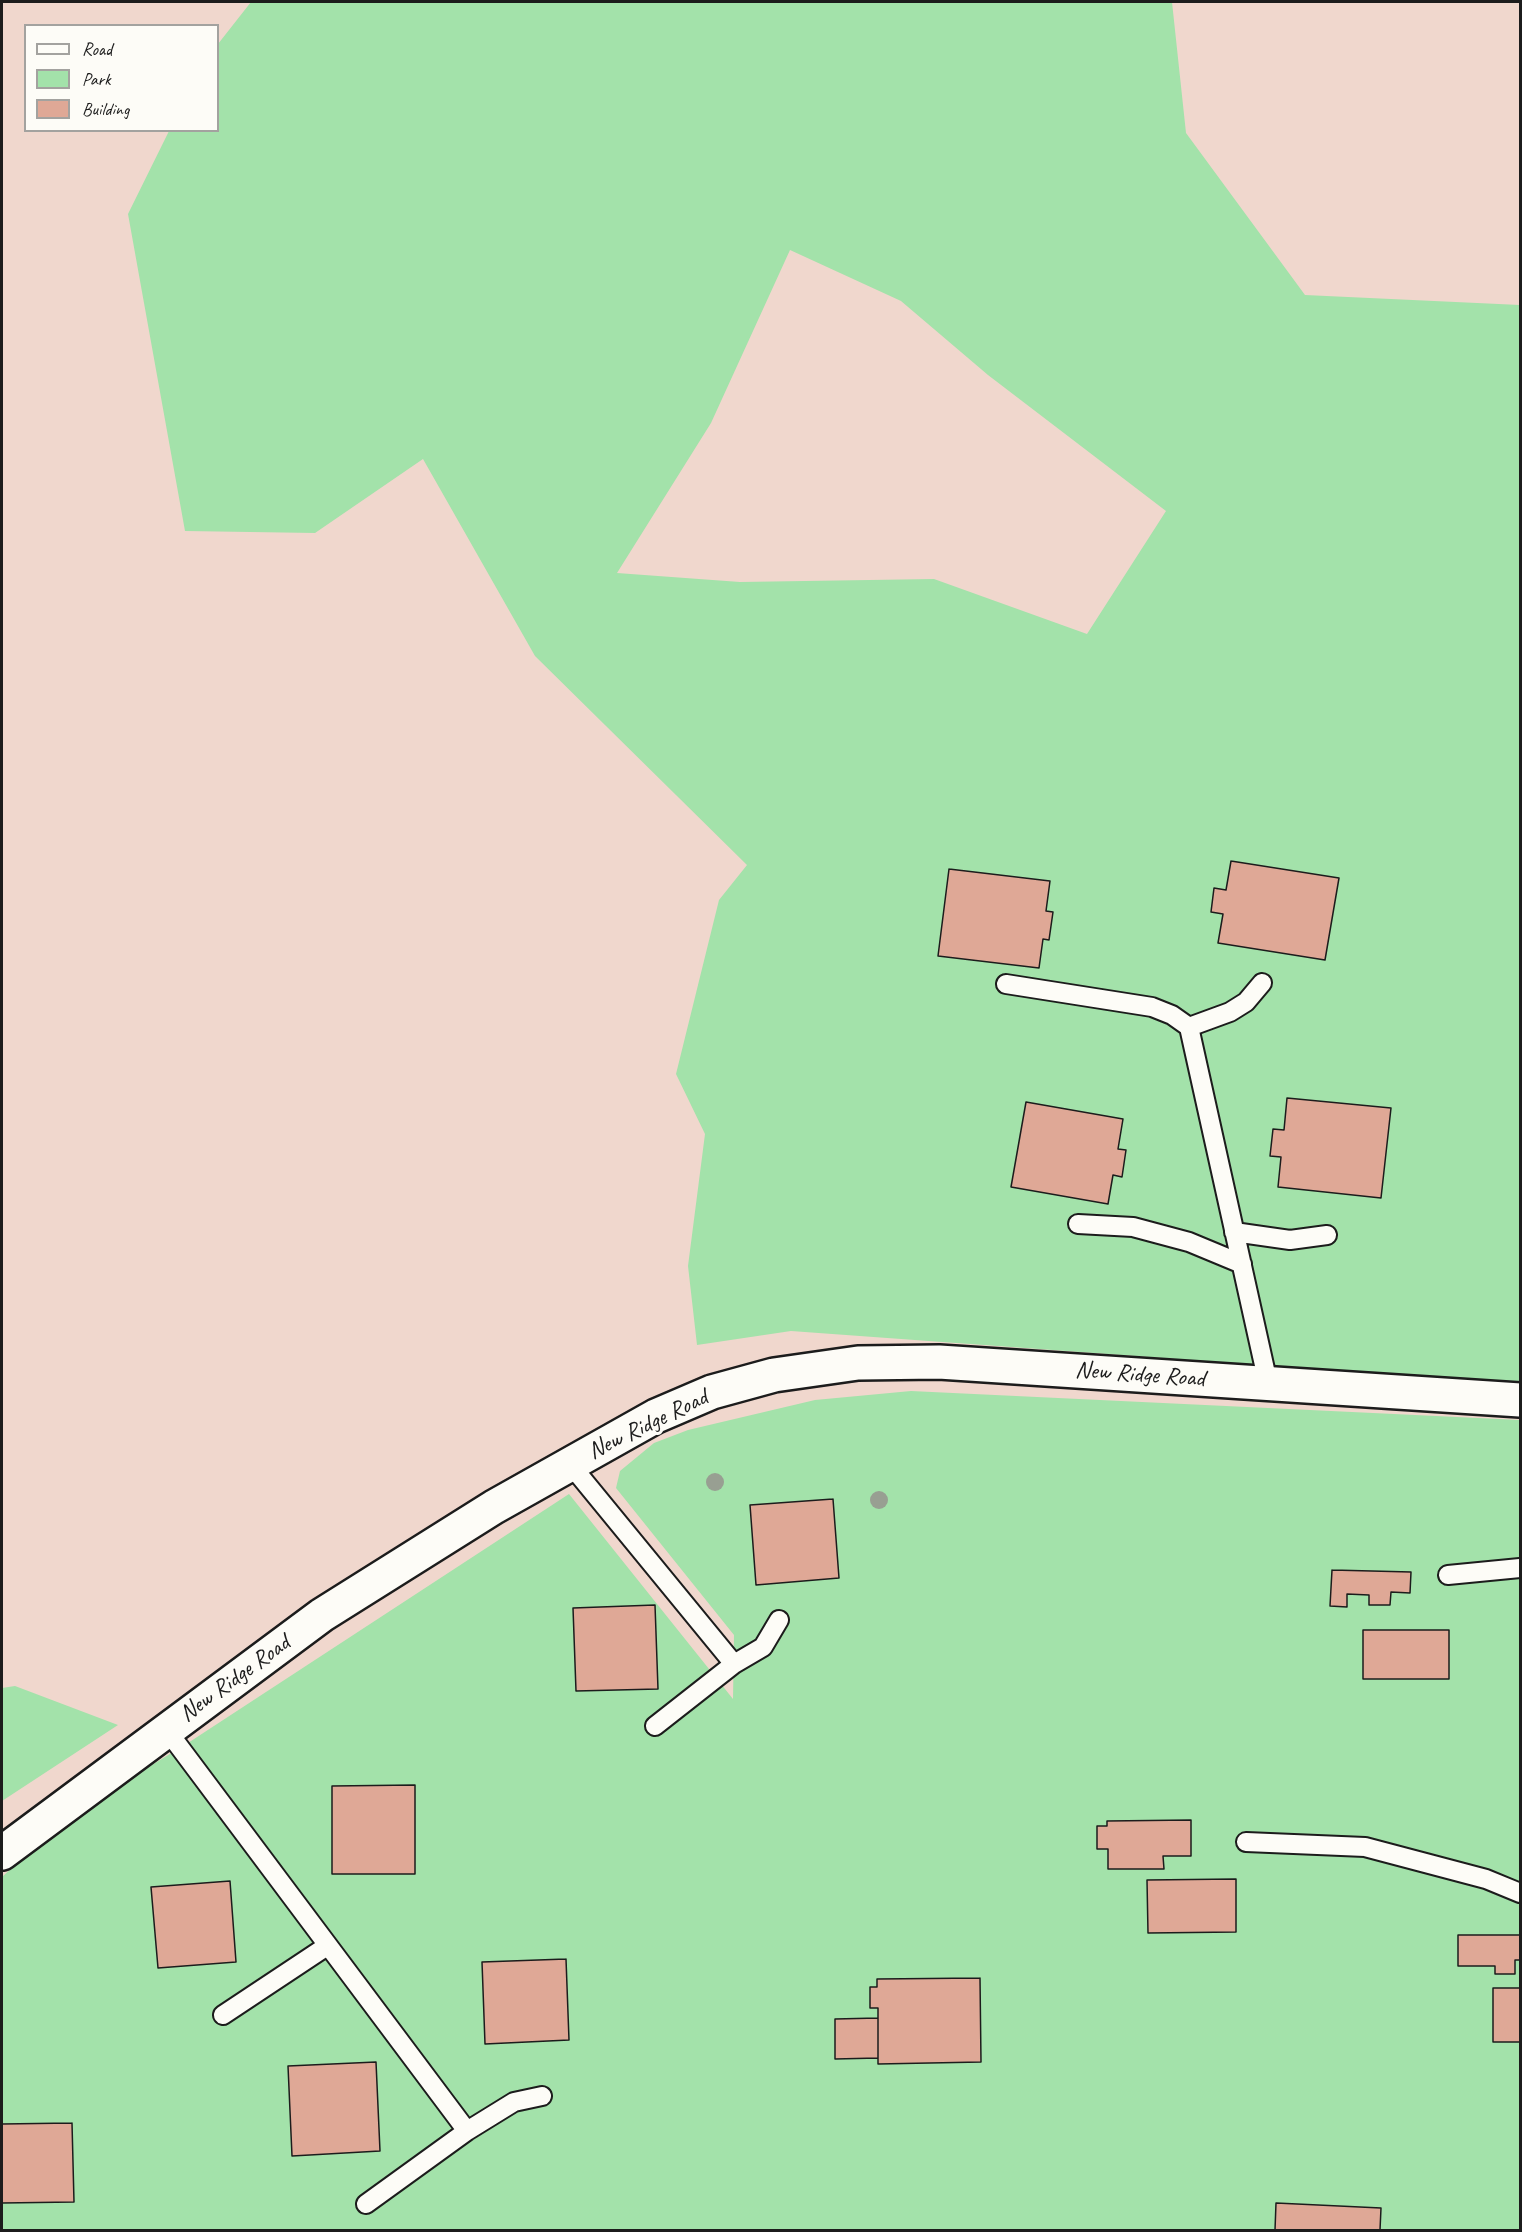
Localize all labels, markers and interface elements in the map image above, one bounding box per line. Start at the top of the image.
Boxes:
legend [24,24,219,132]
text: Road [82,38,112,60]
text: Park [82,68,111,90]
text: Building [82,98,129,120]
street label: New Ridge Road [1074,1356,1206,1394]
street label: New Ridge Road [583,1384,713,1466]
street label: New Ridge Road [174,1629,296,1729]

